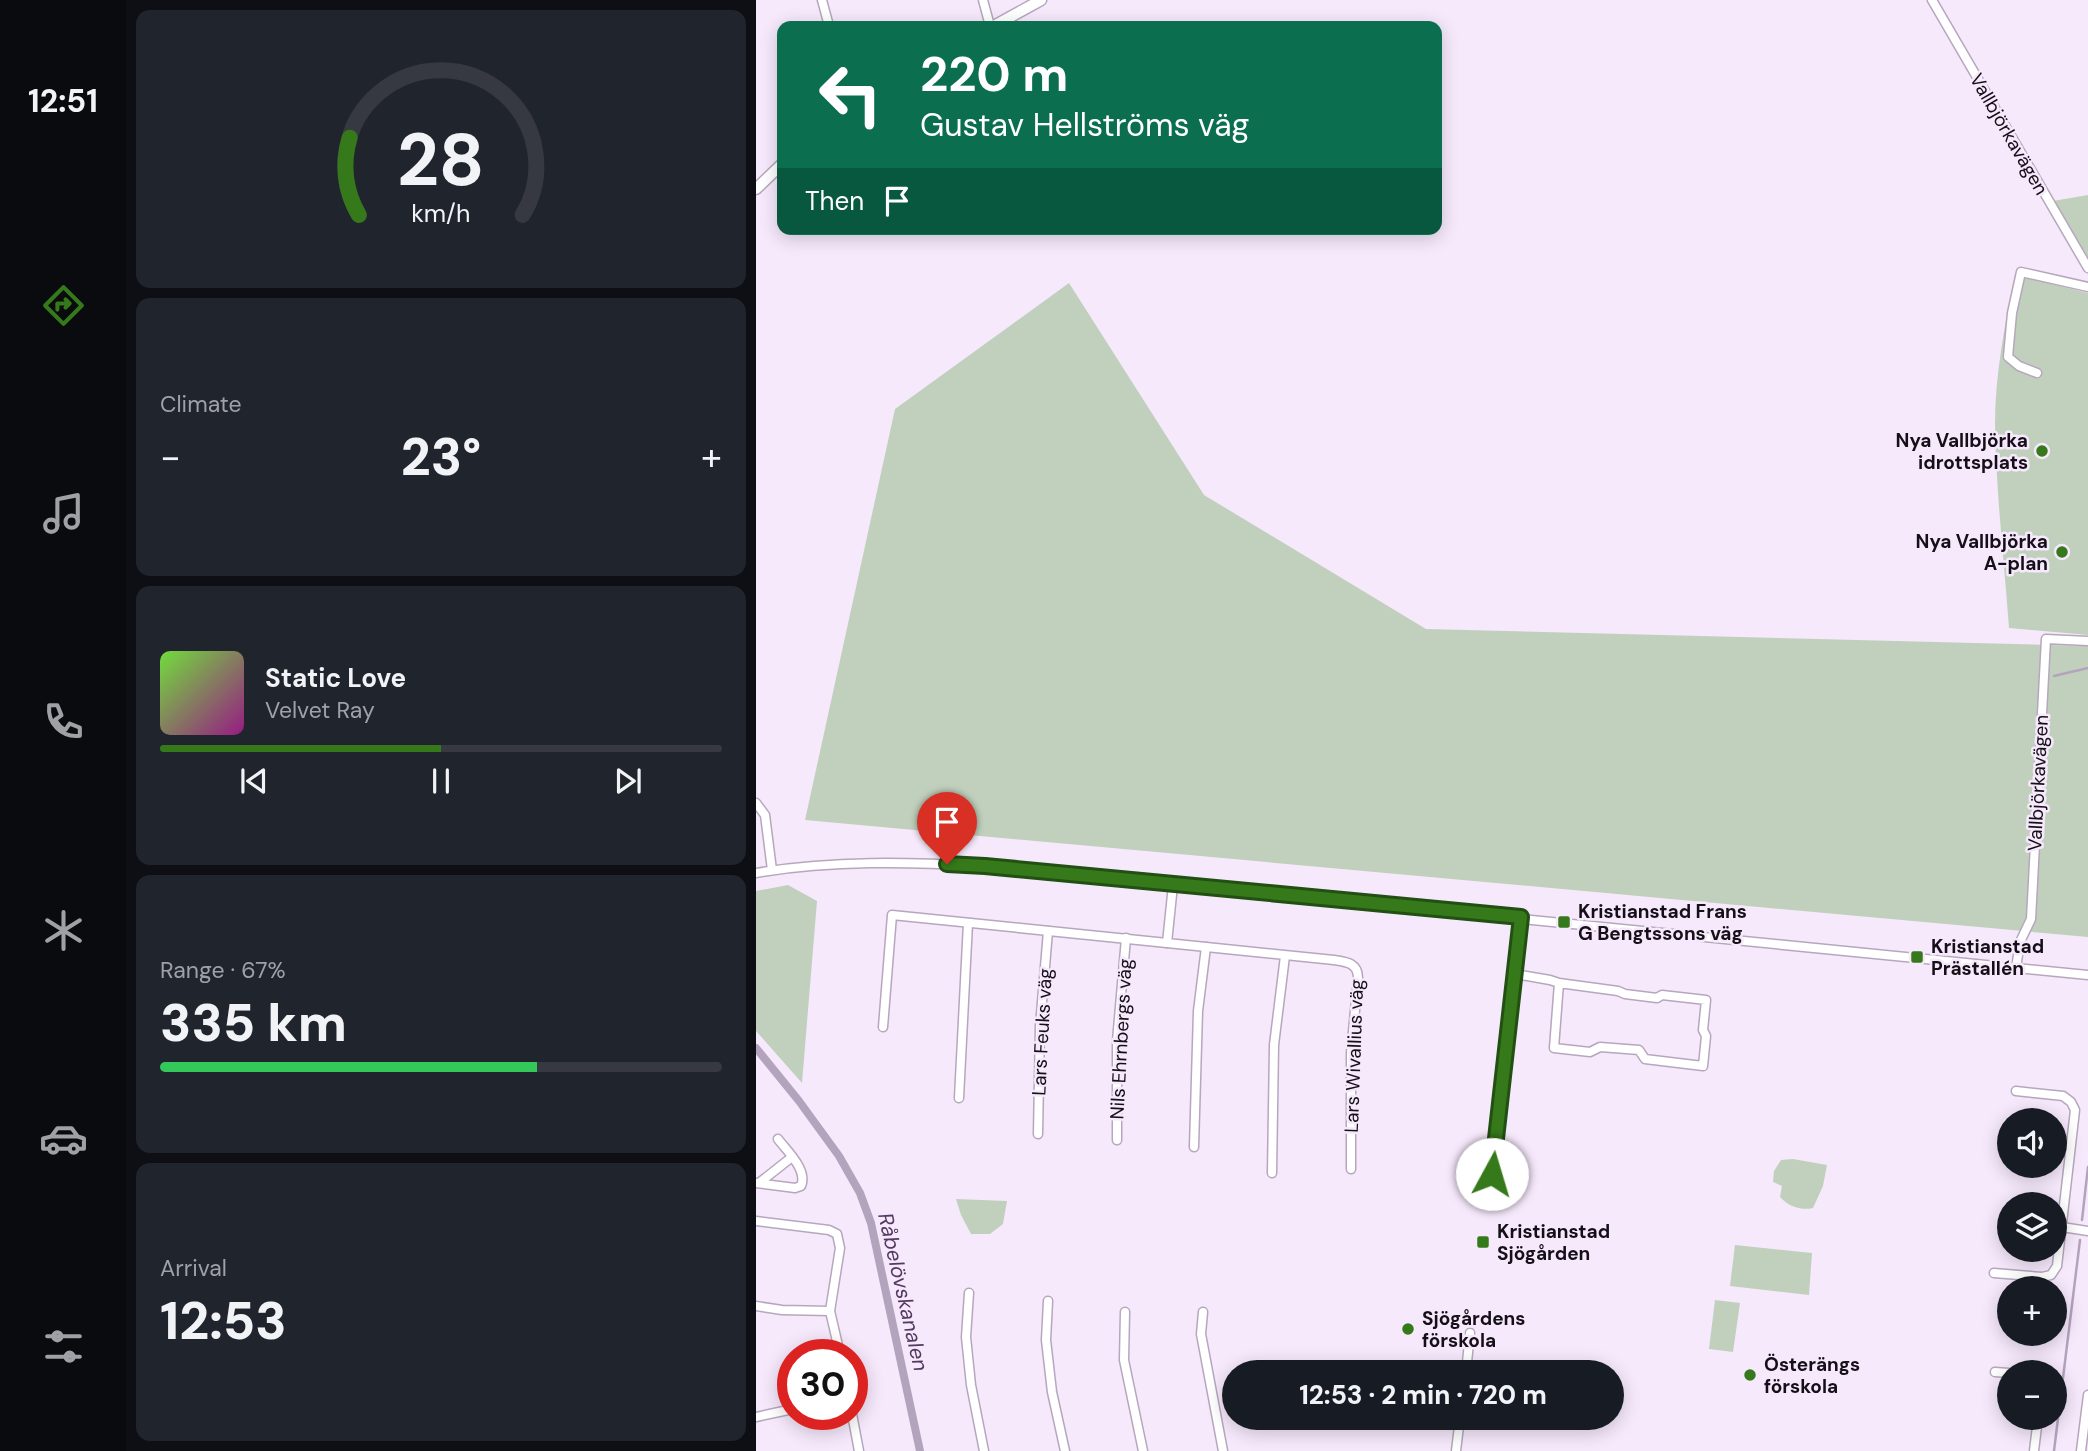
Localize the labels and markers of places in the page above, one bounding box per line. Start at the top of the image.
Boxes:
place label: Nya Vallbjörka idrottsplats [1896,428,2028,475]
marker: Nya Vallbjörka idrottsplats [2034,443,2050,459]
place label: Nya Vallbjörka A-plan [1916,529,2048,576]
marker: Nya Vallbjörka A-plan [2054,544,2070,560]
pin [917,792,977,864]
place label: Kristianstad Frans G Bengtssons väg [1578,899,1747,946]
marker: Kristianstad Frans G Bengtssons väg [1556,914,1572,930]
place label: Kristianstad Prästallén [1931,934,2044,981]
marker: Kristianstad Prästallén [1909,949,1925,965]
place label: Kristianstad Sjögården [1497,1219,1610,1266]
marker: Kristianstad Sjögården [1475,1234,1491,1250]
place label: Sjögårdens förskola [1422,1306,1525,1353]
marker: Sjögårdens förskola [1400,1321,1416,1337]
place label: Österängs förskola [1764,1352,1860,1399]
marker: Österängs förskola [1742,1367,1758,1383]

